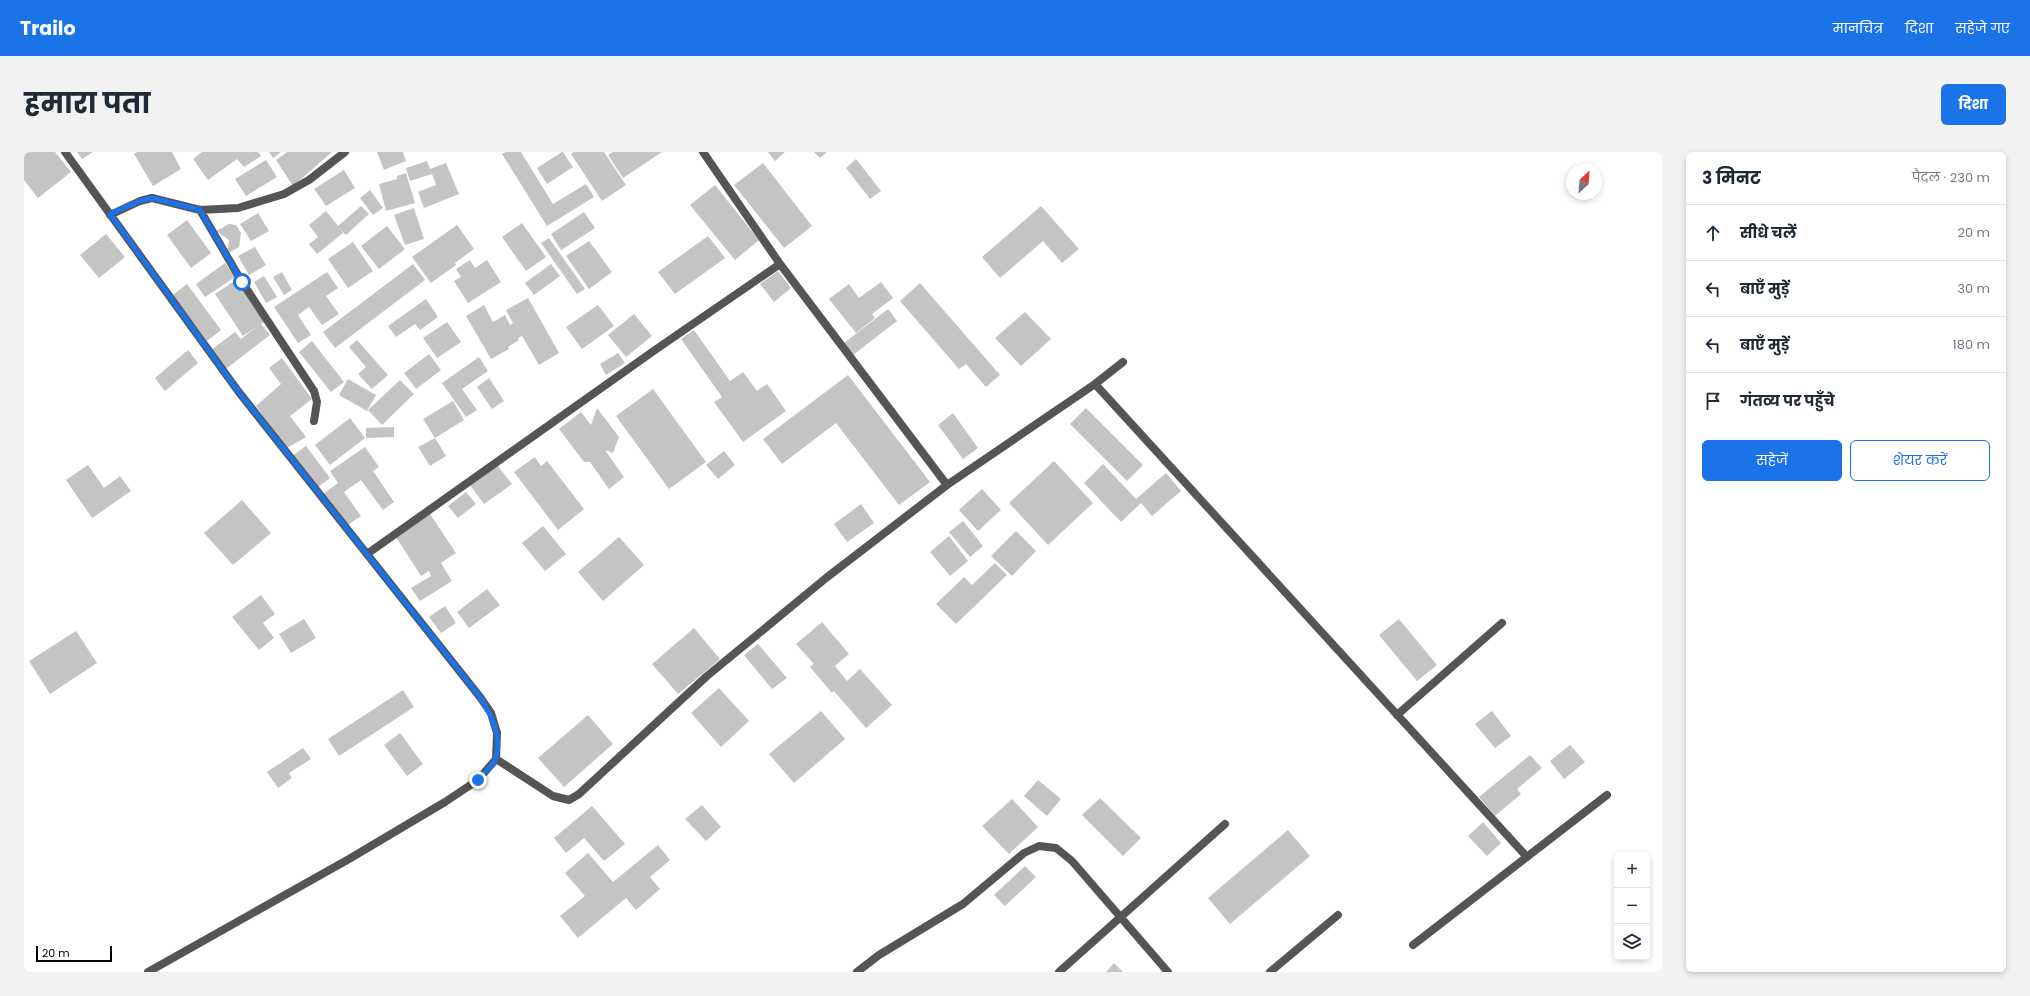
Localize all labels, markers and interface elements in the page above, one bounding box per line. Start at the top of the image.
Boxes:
text: Trailo [20,15,76,42]
text: मानचित्र [1833,18,1883,38]
text: दिशा [1905,18,1933,38]
text: सहेजे गए [1955,18,2010,38]
text: हमारा पता [24,84,150,123]
button: दिशा [1941,84,2006,125]
north arrow [1566,164,1602,200]
text: 3 मिनट [1702,166,1761,190]
text: पैदल · 230 m [1912,168,1990,187]
icon: ahead [1702,222,1724,244]
text: सीधे चलें [1740,222,1796,243]
text: 20 m [1957,223,1990,242]
route start [233,273,251,291]
icon: left [1702,278,1724,300]
text: बाएँ मुड़ें [1740,278,1789,299]
text: 30 m [1957,279,1990,298]
icon: left [1702,334,1724,356]
text: बाएँ मुड़ें [1740,334,1789,355]
text: 180 m [1953,335,1990,354]
icon: arrive [1702,390,1724,412]
text: गंतव्य पर पहुँचे [1740,390,1835,411]
button: सहेजें [1702,440,1842,481]
button: शेयर करें [1850,440,1990,481]
route end [469,771,487,789]
map controls [1614,852,1650,960]
button: + [1614,852,1650,888]
button: − [1614,888,1650,924]
button: layers [1614,924,1650,960]
scale bar [36,944,112,963]
text: 20 m [42,945,70,961]

